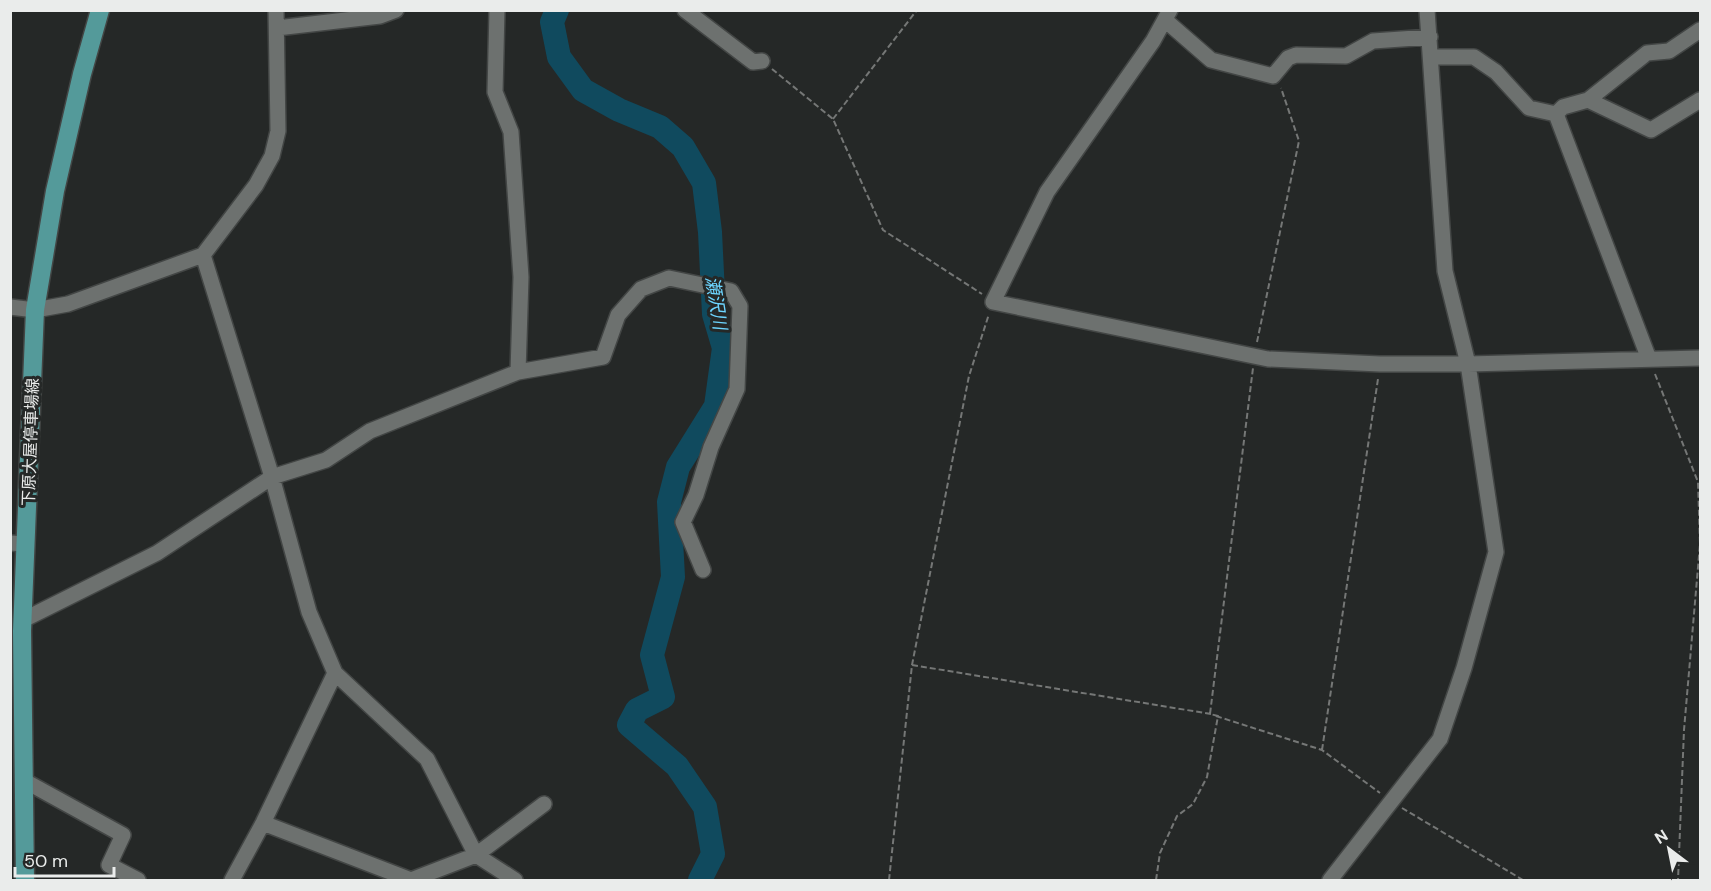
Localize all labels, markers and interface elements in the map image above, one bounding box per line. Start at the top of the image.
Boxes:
water label: 瀬沢川 [700,274,732,334]
street label: 下原大屋停車場線 [18,378,43,506]
north arrow [1639,819,1699,879]
text: N [1651,825,1672,849]
scale bar [15,840,114,878]
text: 50 m [24,849,68,873]

